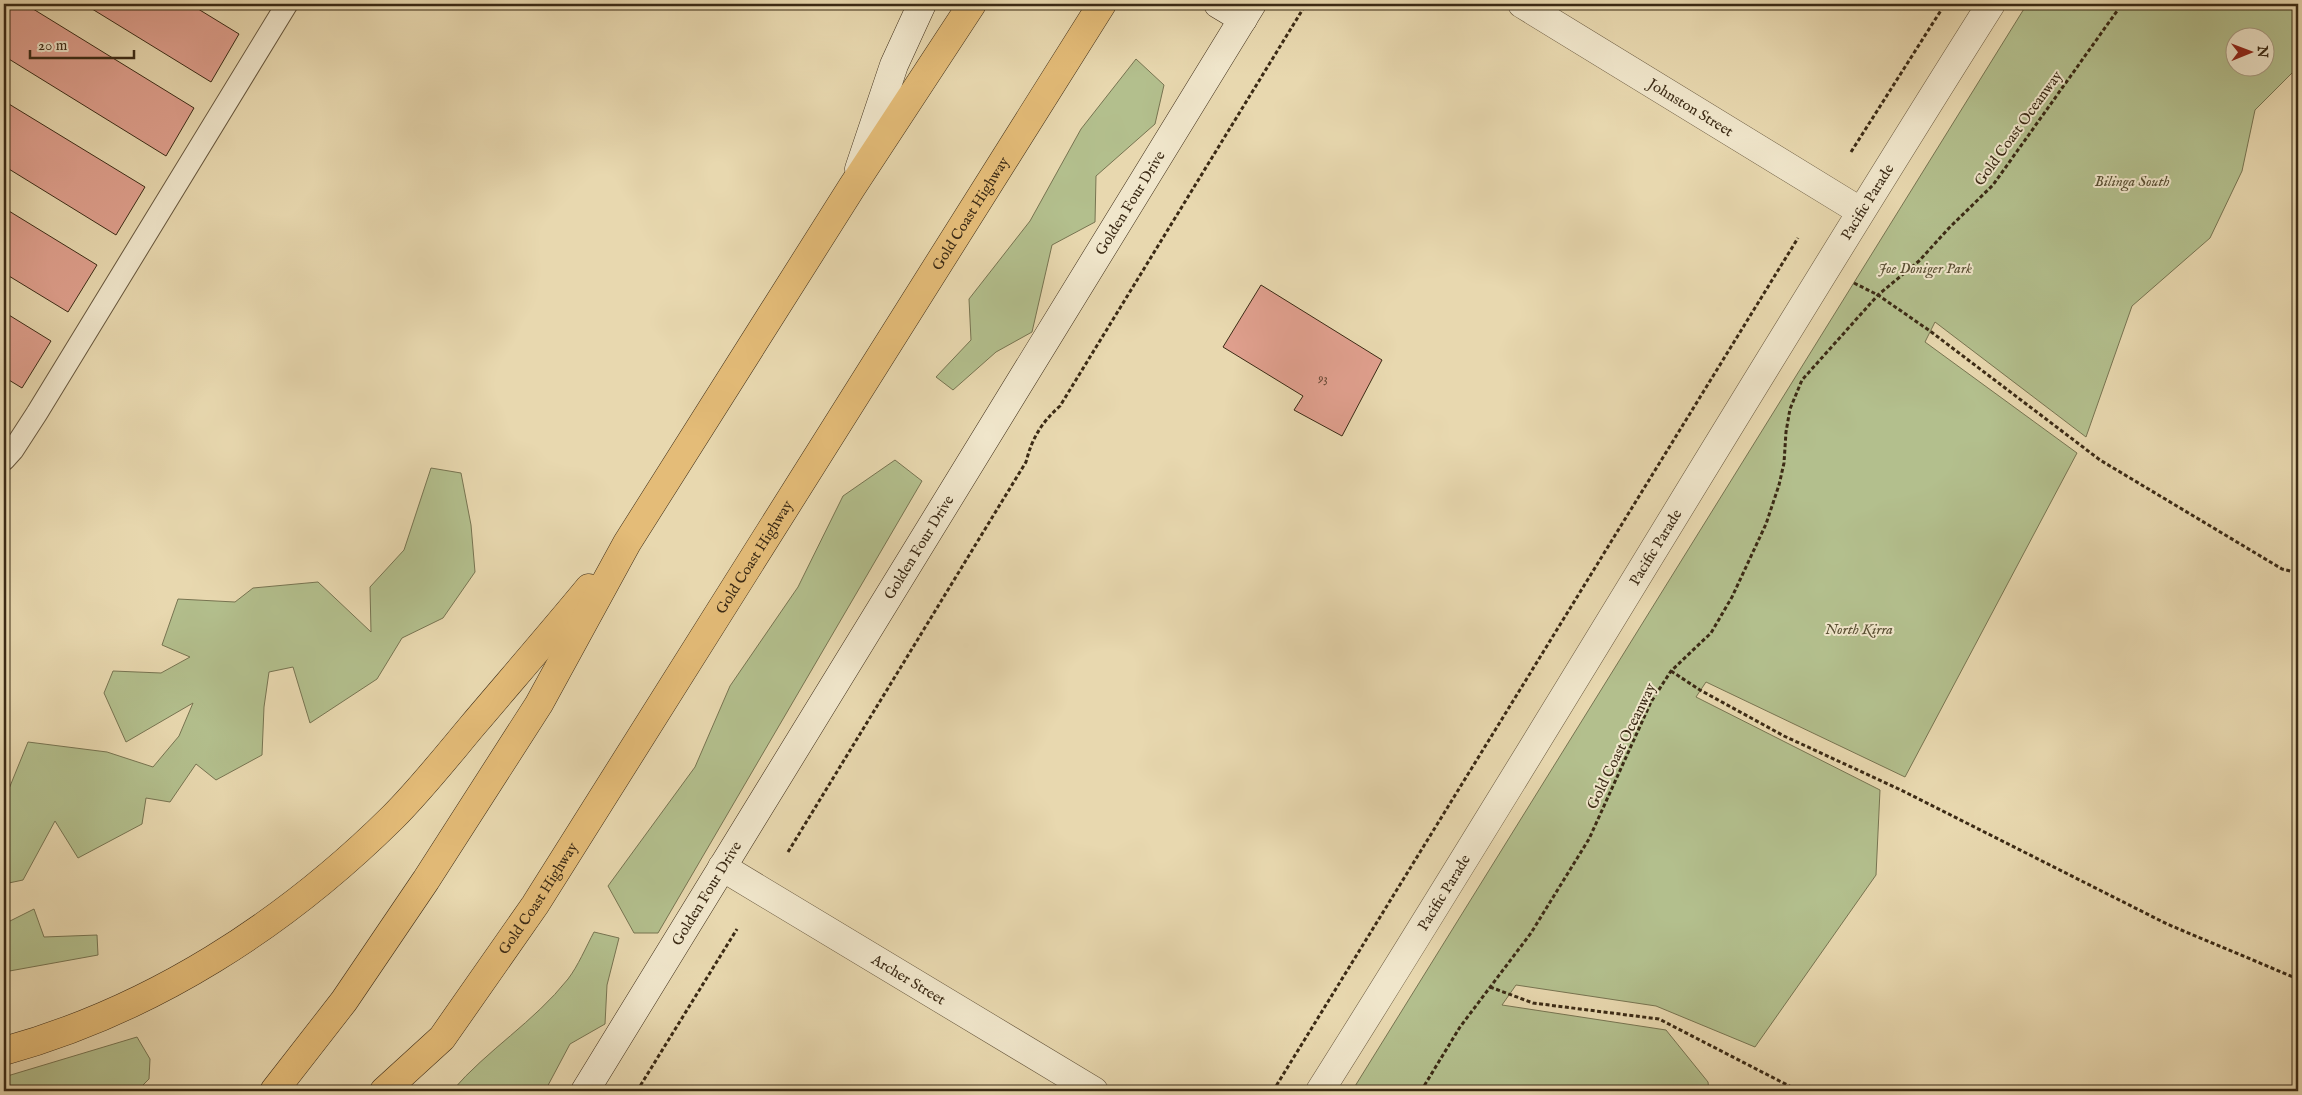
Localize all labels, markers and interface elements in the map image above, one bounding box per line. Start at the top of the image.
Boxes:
scale bar [30,28,134,60]
north arrow [2224,28,2274,78]
text: 20 m [38,36,68,55]
text: N [2253,45,2271,58]
street label: Gold Coast Oceanway [1970,66,2067,190]
street label: Johnston Street [1643,73,1737,141]
street label: Golden Four Drive [1091,147,1170,259]
street label: Gold Coast Highway [928,153,1014,274]
street label: Pacific Parade [1837,161,1898,244]
park label: Bilinga South [2094,172,2170,192]
park label: Joe Doniger Park [1878,259,1972,279]
house number: 93 [1317,371,1328,386]
street label: Golden Four Drive [880,492,958,603]
street label: Gold Coast Highway [712,496,798,618]
street label: Pacific Parade [1625,506,1686,589]
park label: North Kirra [1825,620,1893,639]
street label: Gold Coast Oceanway [1583,680,1660,812]
street label: Gold Coast Highway [494,838,582,958]
street label: Golden Four Drive [667,838,746,949]
street label: Pacific Parade [1414,851,1475,934]
street label: Archer Street [867,950,949,1009]

